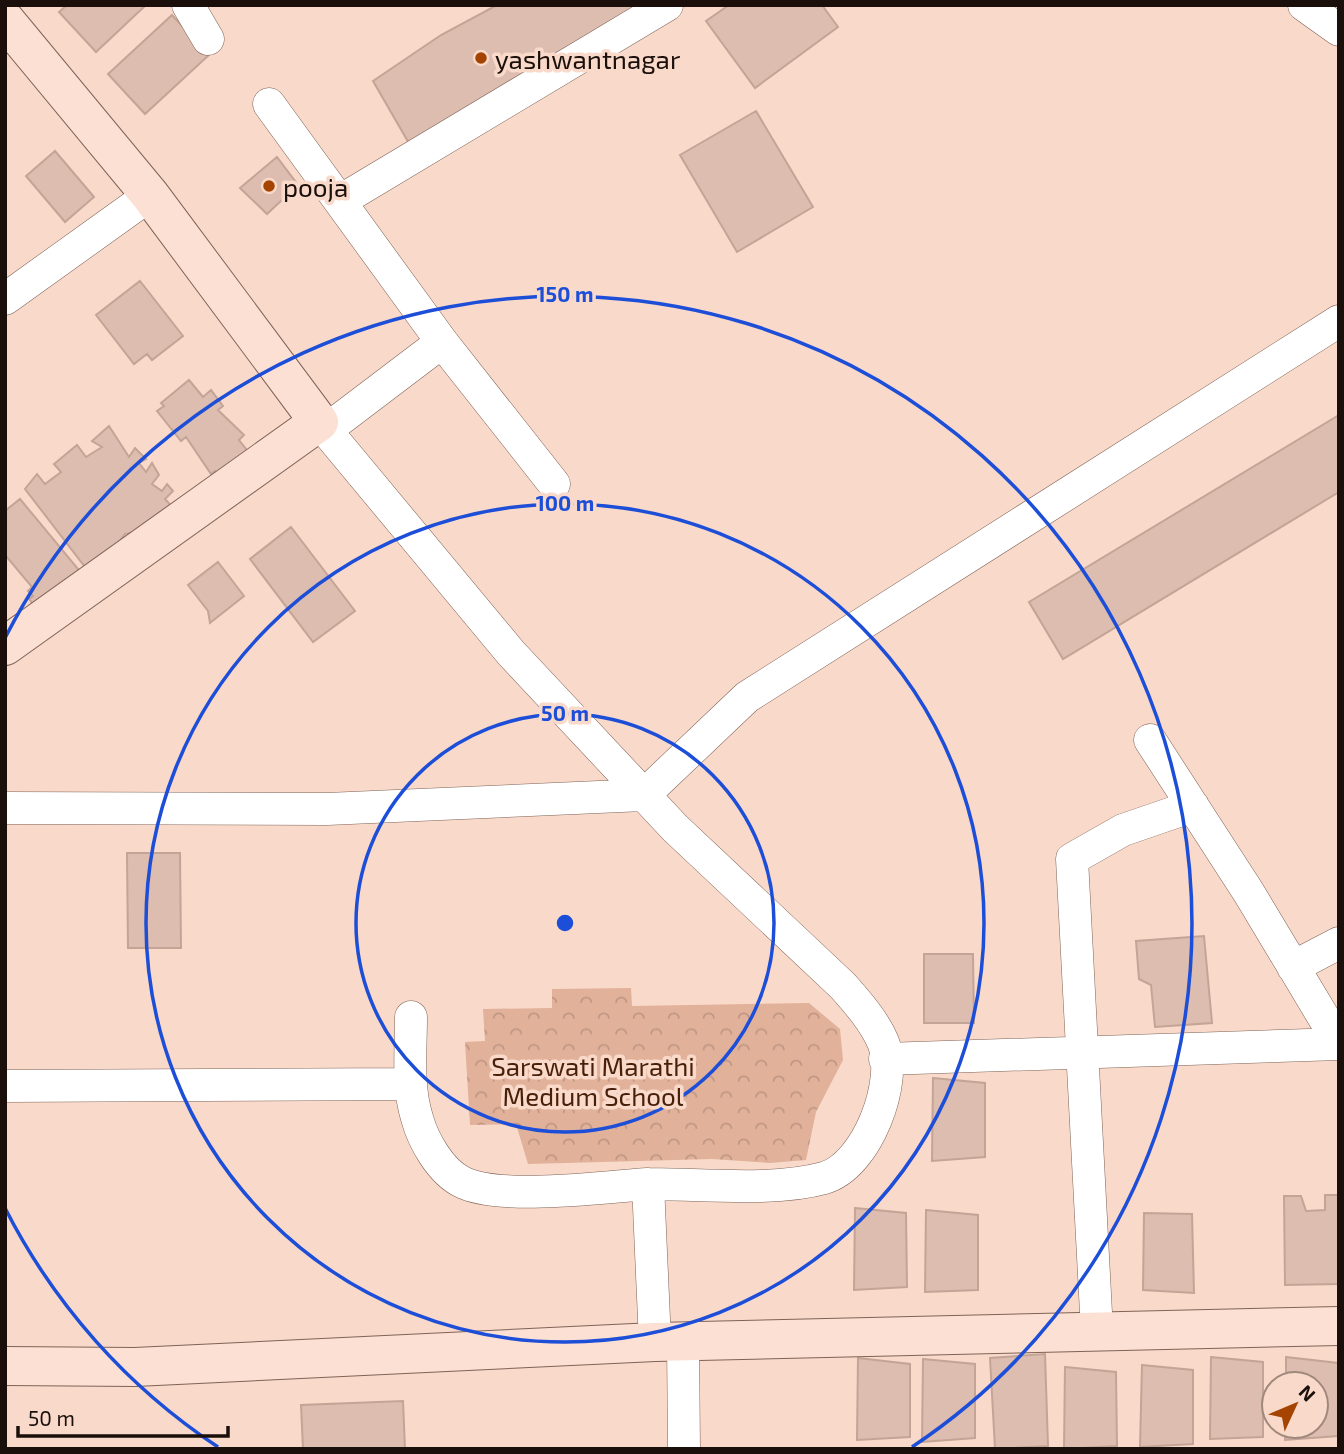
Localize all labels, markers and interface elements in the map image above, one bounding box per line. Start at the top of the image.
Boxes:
place label: yashwantnagar [495,43,680,74]
marker: yashwantnagar [473,50,489,66]
place label: pooja [283,171,348,202]
marker: pooja [261,178,277,194]
text: 150 m [537,281,593,306]
text: 100 m [536,490,594,515]
text: 50 m [541,700,589,725]
centre of rings [553,911,577,935]
park label: Sarswati Marathi Medium School [491,1050,695,1111]
north arrow [1260,1370,1330,1440]
text: N [1295,1380,1321,1406]
scale bar [18,1394,228,1438]
text: 50 m [28,1405,75,1430]

